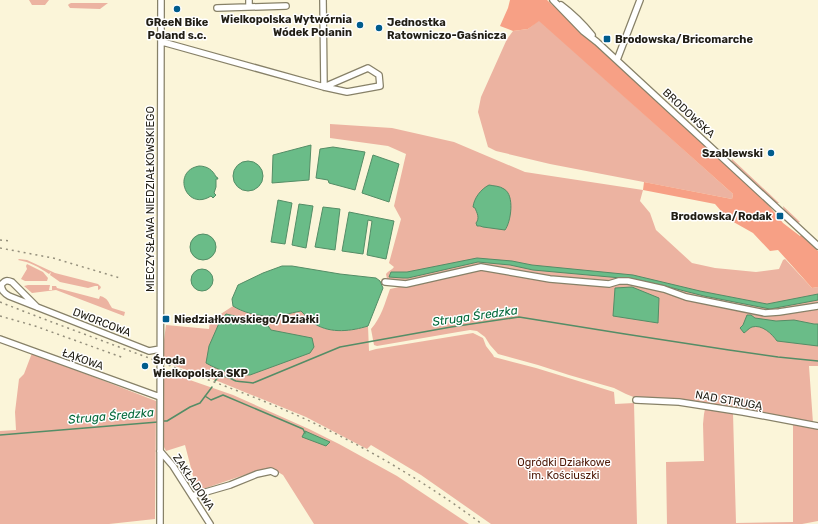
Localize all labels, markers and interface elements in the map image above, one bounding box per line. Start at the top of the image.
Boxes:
marker: GReeN Bike Poland s.c. [172,4,182,14]
place label: Wielkopolska Wytwórnia Wódek Polanin [221,13,352,39]
place label: GReeN Bike Poland s.c. [146,16,209,42]
place label: Jednostka Ratowniczo-Gaśnicza [387,16,506,42]
marker: Wielkopolska Wytwórnia Wódek Polanin [355,20,365,30]
marker: Jednostka Ratowniczo-Gaśnicza [374,23,384,33]
place label: Brodowska/Bricomarche [615,33,753,46]
marker: Brodowska/Bricomarche [602,34,612,44]
street label: BRODOWSKA [660,86,718,141]
street label: MIECZYSŁAWA NIEDZIAŁKOWSKIEGO [144,106,157,292]
place label: Szablewski [702,147,763,160]
marker: Szablewski [766,148,776,158]
place label: Brodowska/Rodak [671,210,773,223]
marker: Brodowska/Rodak [775,211,785,221]
water label: Struga Średzka [431,303,519,329]
street label: DWORCOWA [71,305,133,340]
place label: Niedziałkowskiego/Działki [174,313,319,326]
marker: Niedziałkowskiego/Działki [161,314,171,324]
street label: ŁĄKOWA [60,346,106,373]
place label: Środa Wielkopolska SKP [153,354,248,380]
marker: Środa Wielkopolska SKP [140,361,150,371]
street label: NAD STRUGĄ [694,388,764,413]
water label: Struga Średzka [68,405,154,427]
street label: ZAKŁADOWA [170,452,218,513]
park label: Ogródki Działkowe im. Kościuszki [517,456,611,482]

